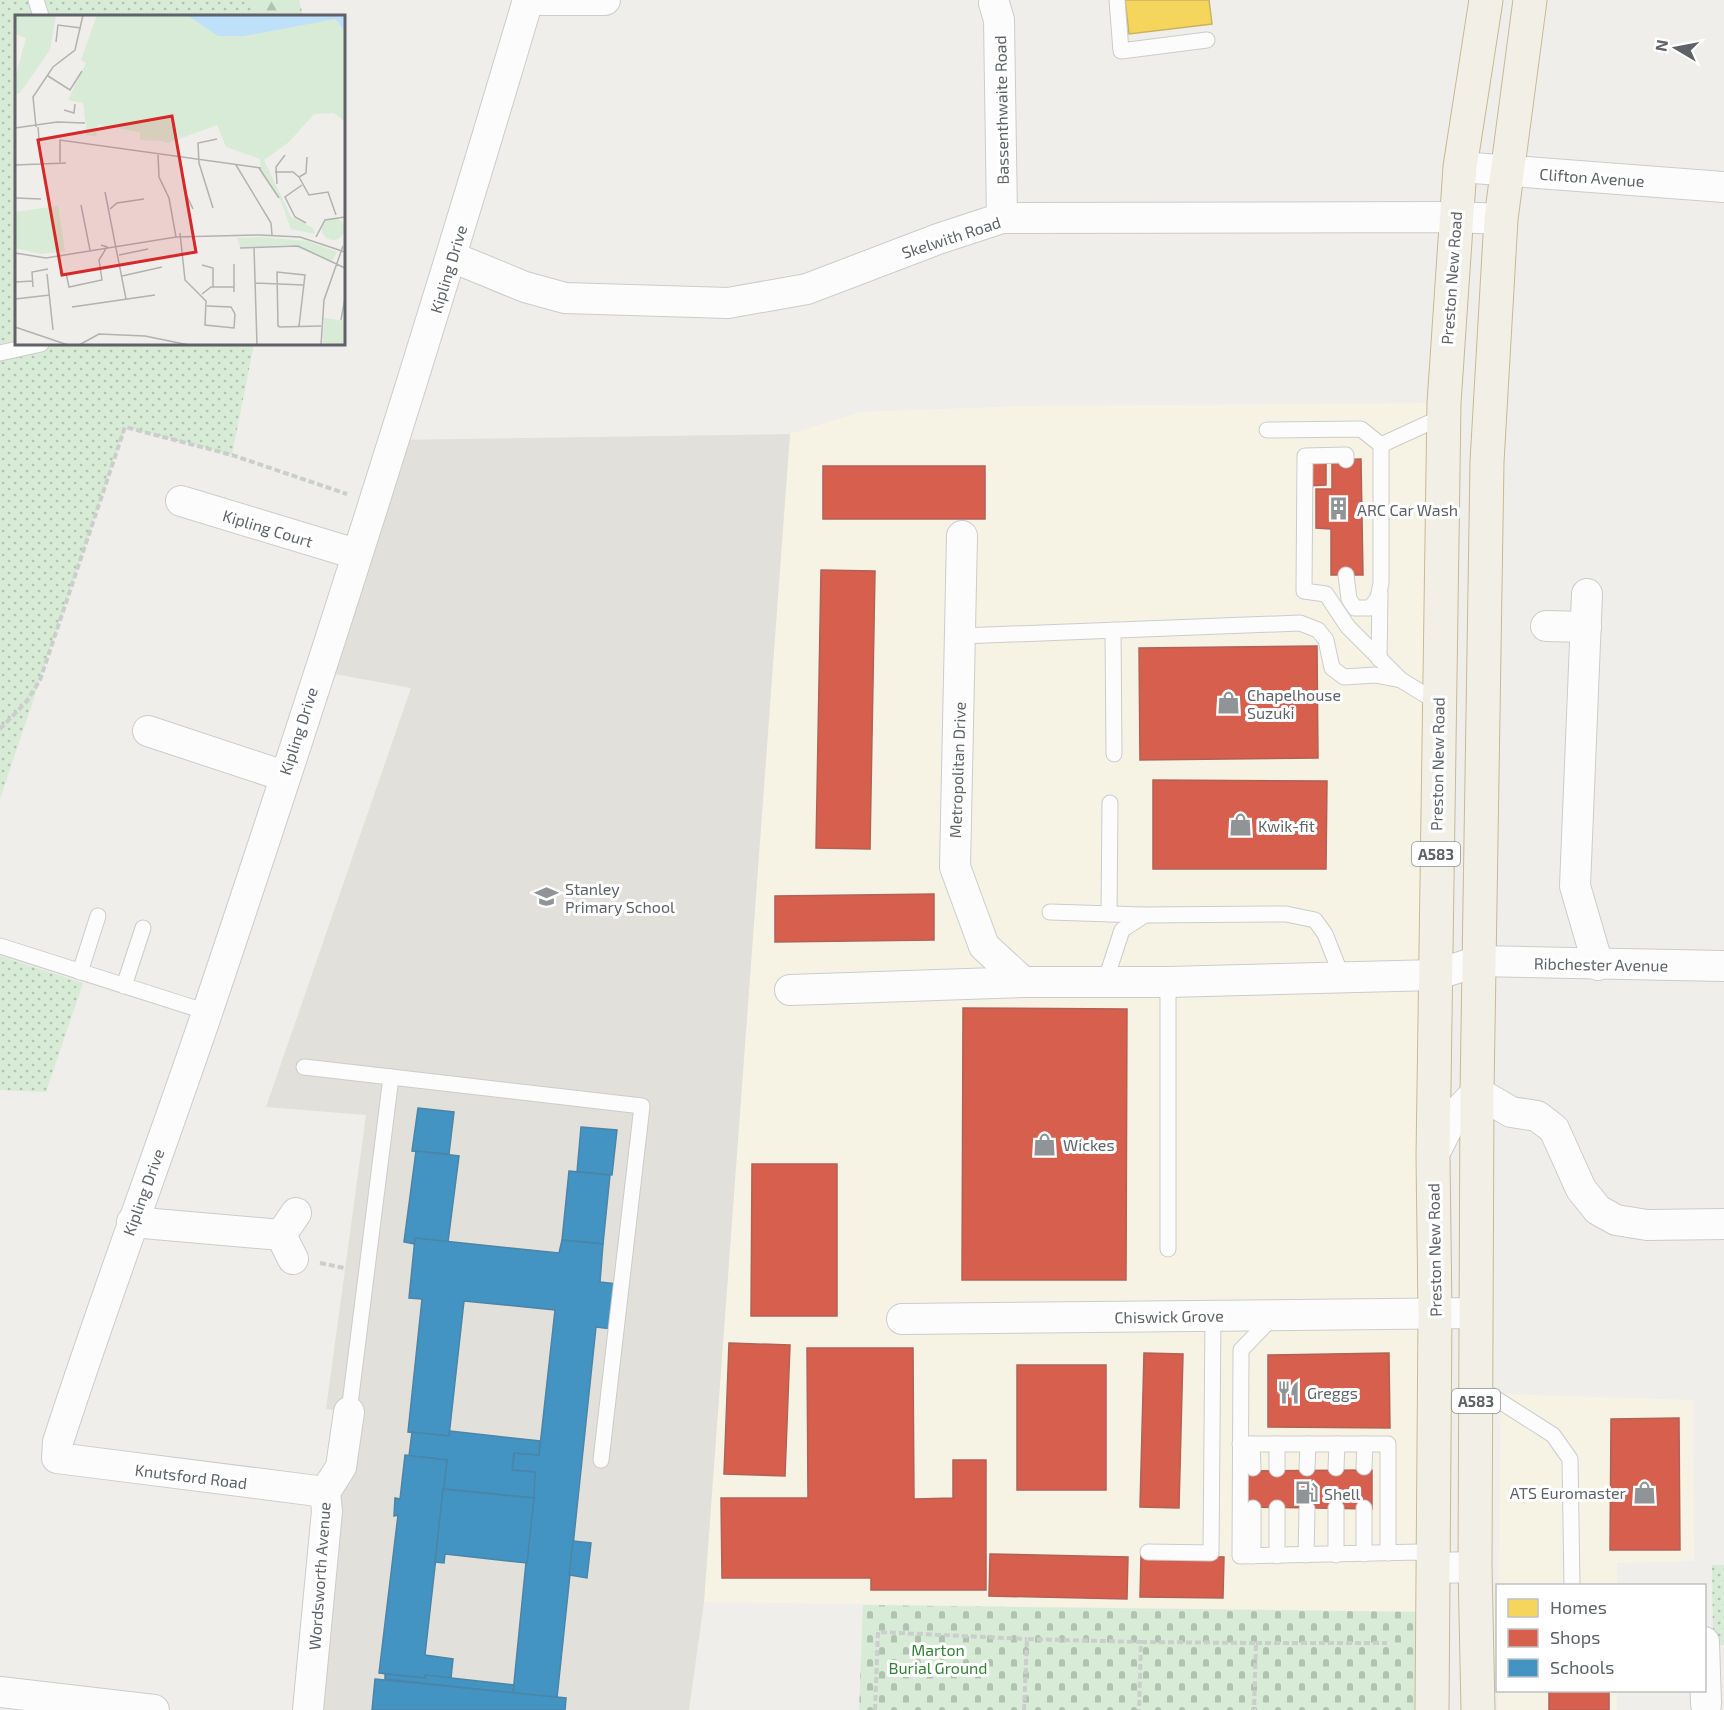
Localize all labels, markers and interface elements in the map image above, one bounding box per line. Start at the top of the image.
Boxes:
inset map [15,15,345,345]
north arrow [1646,18,1706,78]
street label: Bassenthwaite Road [990,35,1012,185]
text: N [1650,38,1671,53]
street label: Clifton Avenue [1539,164,1645,190]
street label: Preston New Road [1437,211,1465,345]
street label: Skelwith Road [899,212,1003,262]
street label: Kipling Drive [426,223,470,315]
building icon: ARC Car Wash [1326,496,1352,522]
place label: ARC Car Wash [1357,500,1458,519]
street label: Kipling Court [221,505,315,551]
street label: Kipling Drive [275,685,321,777]
place label: Chapelhouse Suzuki [1247,685,1341,722]
shop icon: Chapelhouse Suzuki [1216,690,1242,716]
street label: Preston New Road [1426,697,1448,831]
street label: Metropolitan Drive [945,701,969,839]
shop icon: Kwik-fit [1227,812,1253,838]
place label: Kwik-fit [1258,816,1315,835]
road number: A583 [1412,842,1460,866]
place label: Stanley Primary School [565,879,675,916]
school or university icon: Stanley Primary School [534,884,560,910]
street label: Ribchester Avenue [1534,953,1668,975]
shop icon: Wickes [1032,1131,1058,1157]
place label: Wickes [1063,1135,1115,1154]
street label: Kipling Drive [118,1146,168,1238]
street label: Preston New Road [1423,1183,1445,1317]
street label: Chiswick Grove [1114,1306,1224,1326]
restaurant icon: Greggs [1276,1379,1302,1405]
place label: Greggs [1307,1383,1358,1402]
road number: A583 [1452,1389,1500,1413]
street label: Knutsford Road [134,1460,248,1492]
shop icon: ATS Euromaster [1631,1479,1657,1505]
fuel station icon: Shell [1293,1480,1319,1506]
place label: ATS Euromaster [1510,1483,1627,1502]
place label: Shell [1324,1484,1361,1503]
street label: Wordsworth Avenue [304,1501,334,1651]
legend [1496,1584,1706,1692]
text: Homes [1550,1596,1607,1618]
text: Shops [1550,1626,1600,1648]
park label: Marton Burial Ground [888,1640,988,1677]
text: Schools [1550,1656,1614,1678]

